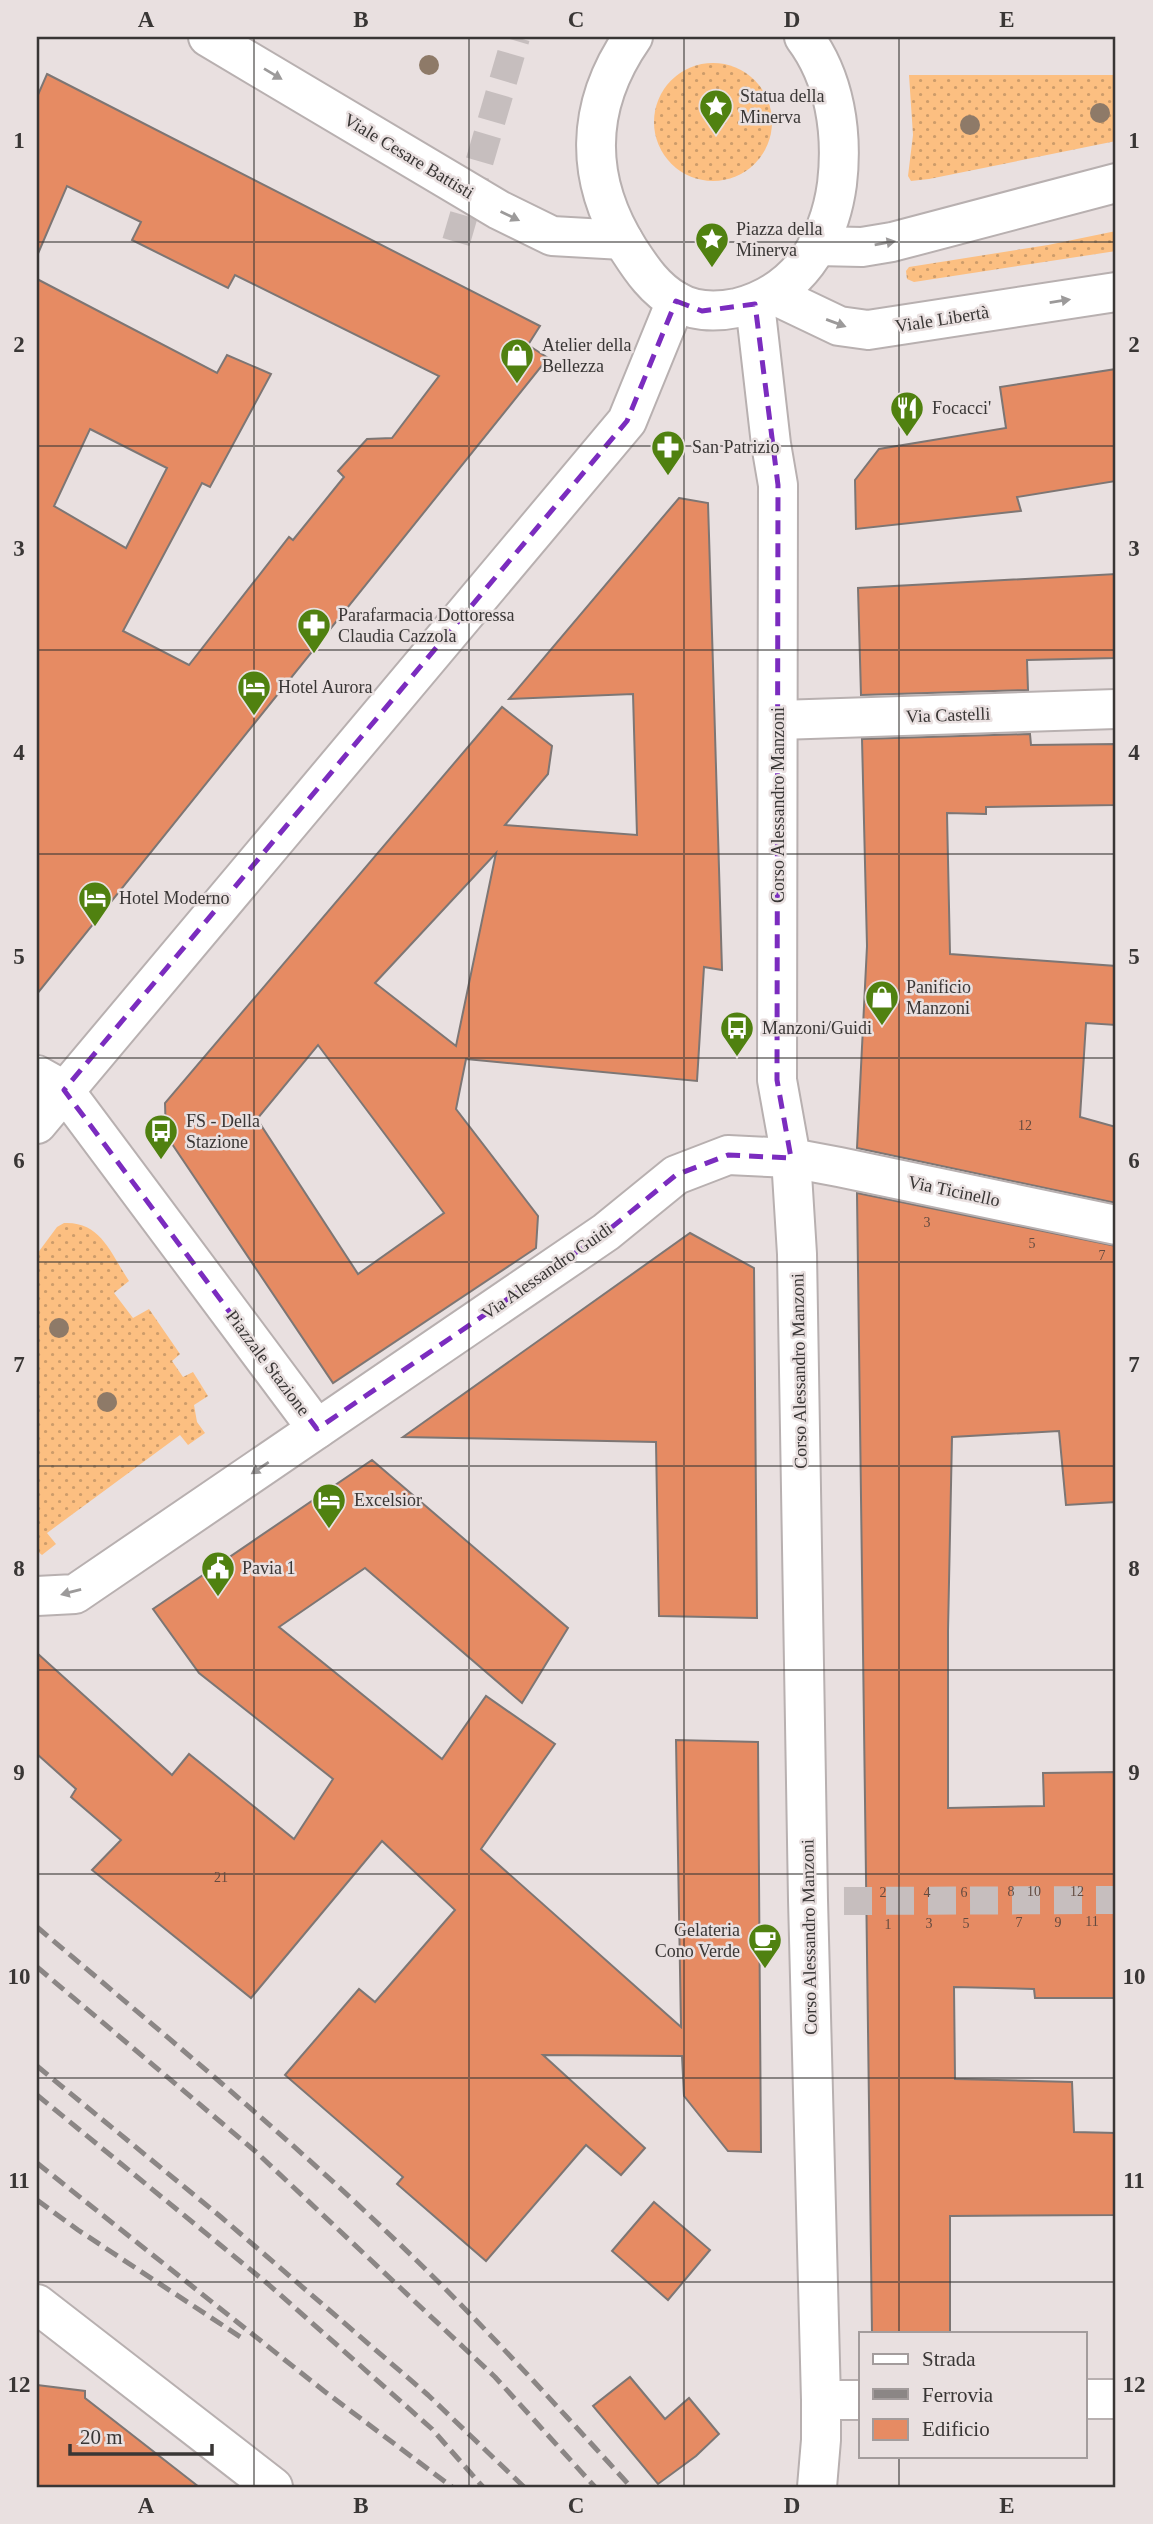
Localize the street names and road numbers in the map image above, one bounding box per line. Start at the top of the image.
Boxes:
street label: Viale Cesare Battisti [340,109,478,203]
street label: Viale Libertà [894,302,990,336]
street label: Via Castelli [905,704,991,726]
street label: Corso Alessandro Manzoni [768,707,788,903]
street label: Via Ticinello [906,1172,1002,1210]
street label: Via Alessandro Guidi [478,1218,616,1324]
street label: Corso Alessandro Manzoni [787,1273,811,1469]
street label: Piazzale Stazione [222,1306,314,1420]
street label: Corso Alessandro Manzoni [797,1839,821,2035]

